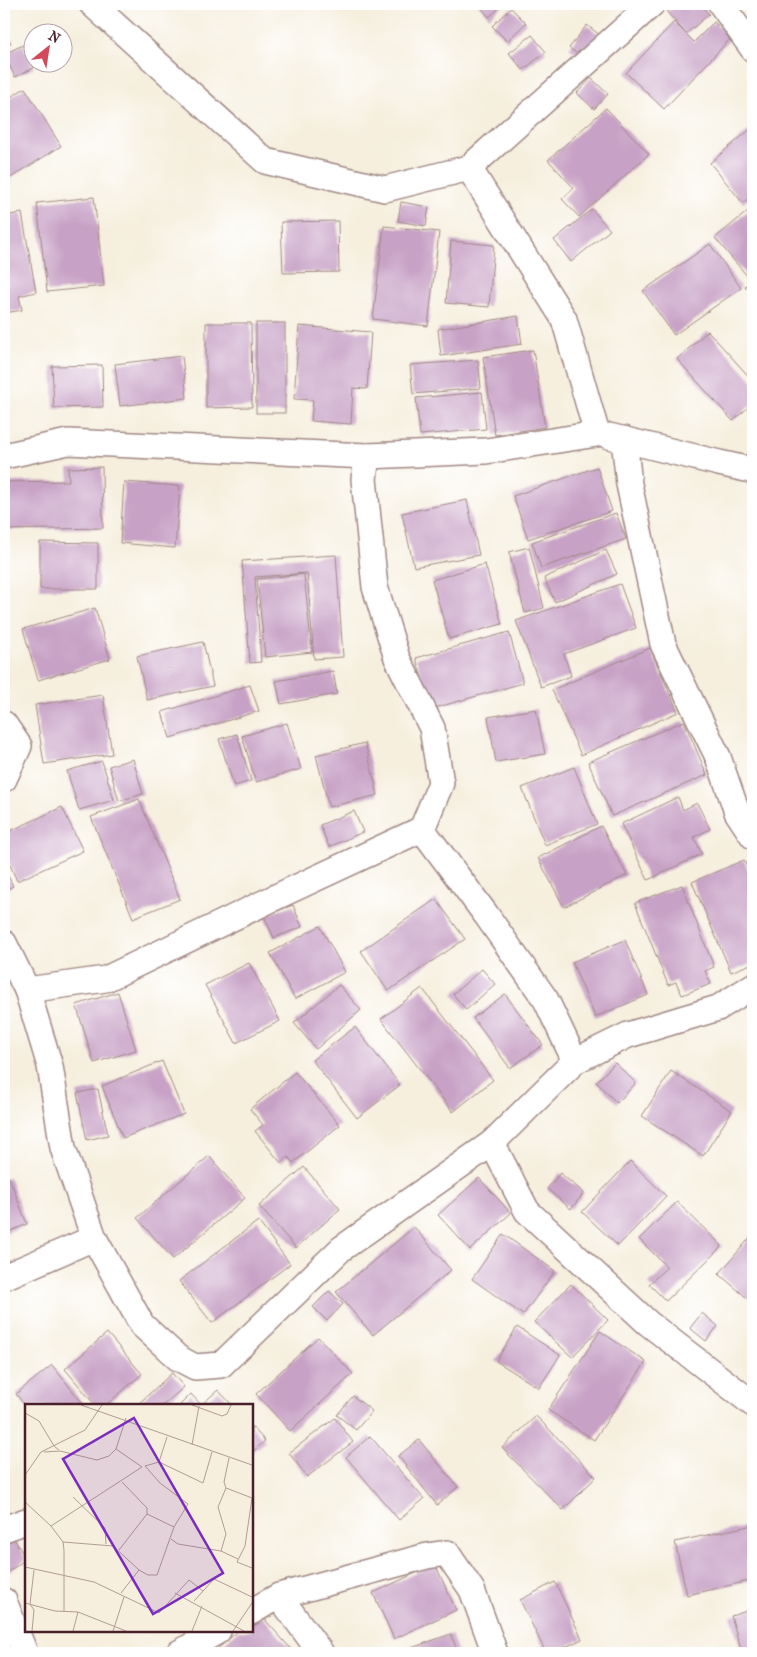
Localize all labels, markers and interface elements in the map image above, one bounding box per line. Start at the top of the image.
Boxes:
north arrow [22,22,72,72]
text: N [45,27,63,47]
inset map [25,1404,252,1632]

